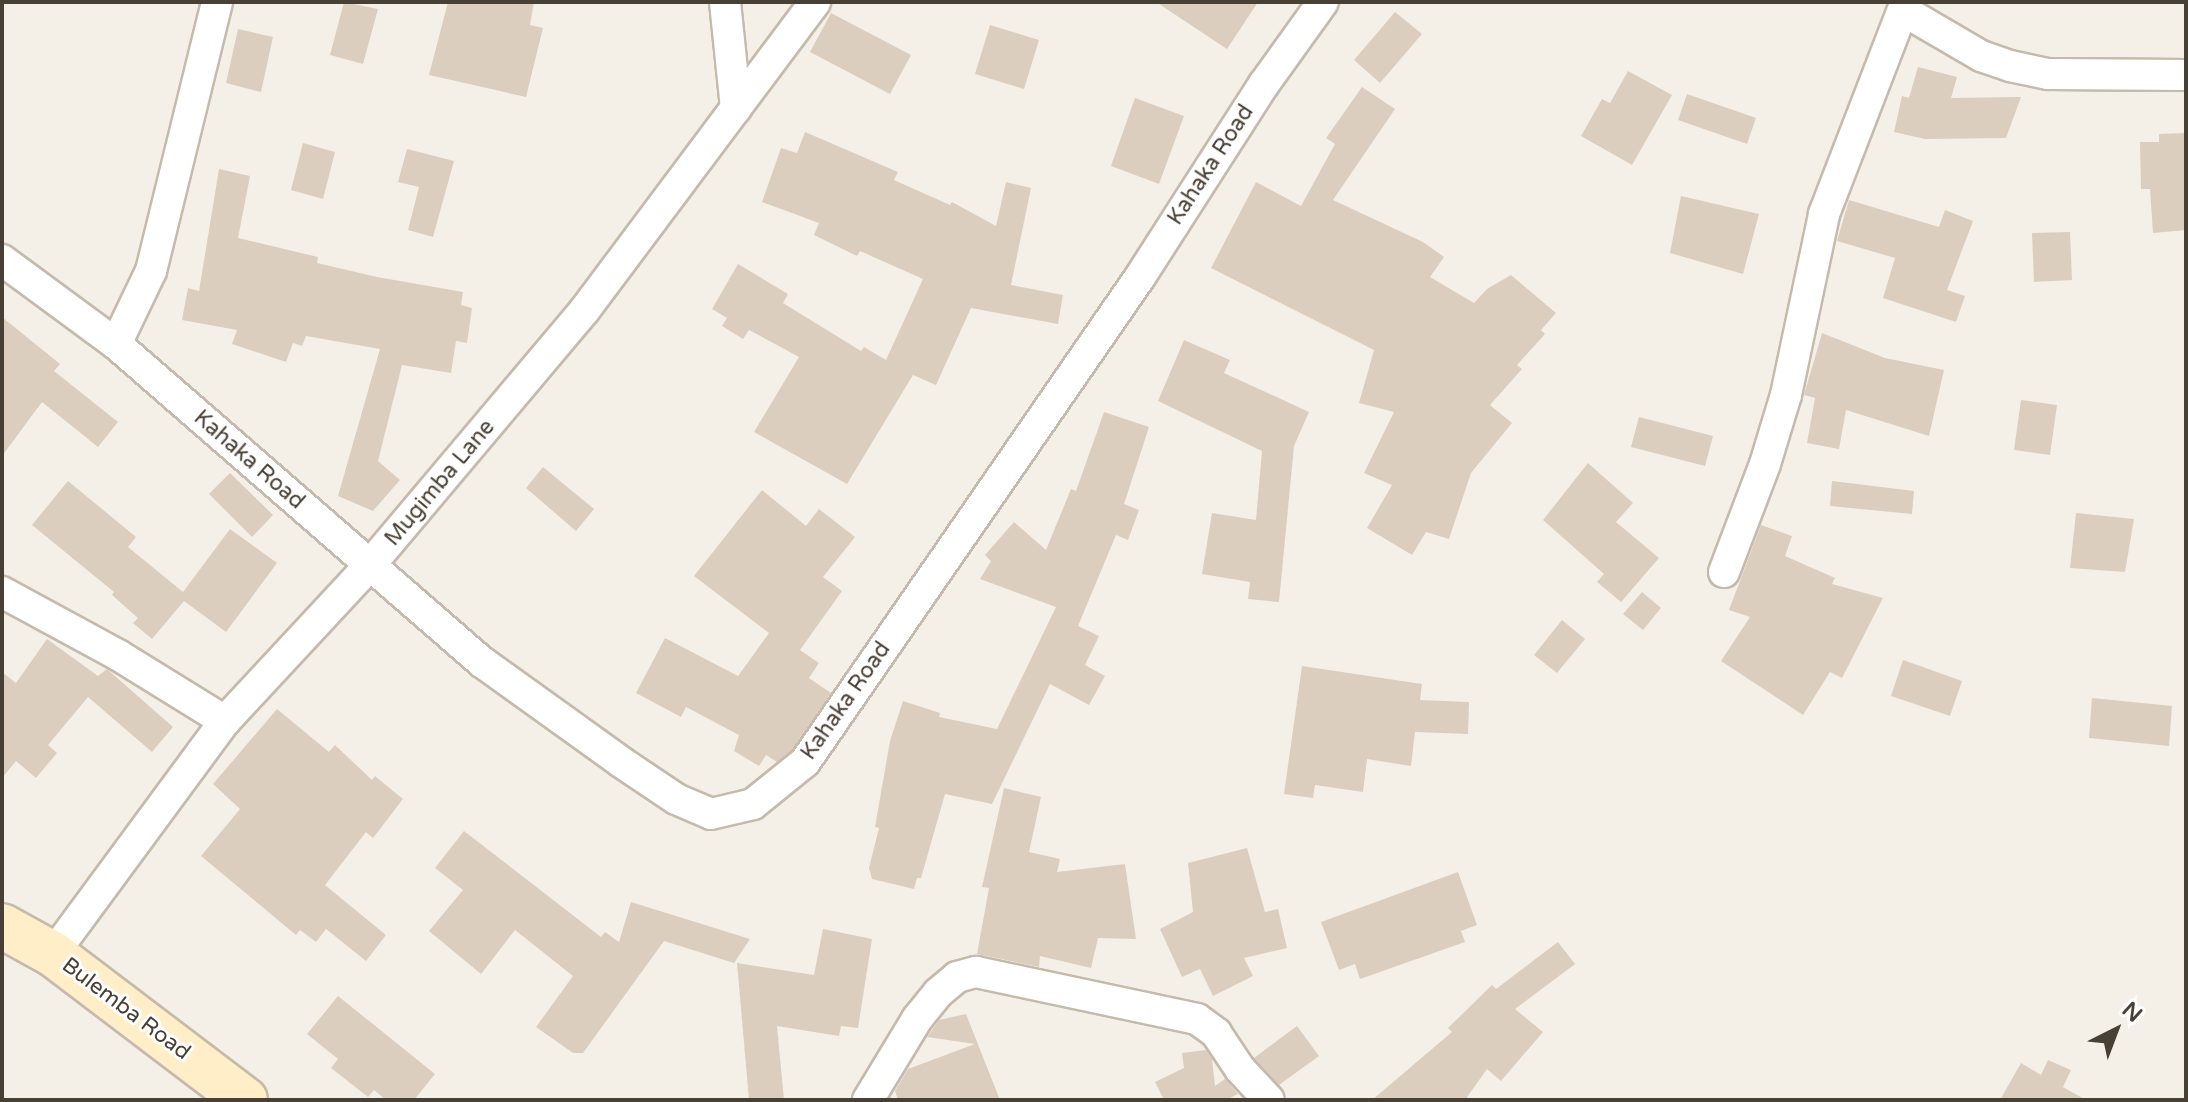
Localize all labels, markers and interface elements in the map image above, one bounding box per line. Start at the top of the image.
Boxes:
street label: Kahaka Road [1162,100,1260,230]
street label: Kahaka Road [188,405,310,515]
street label: Mugimba Lane [380,414,500,552]
street label: Kahaka Road [796,637,896,765]
street label: Bulemba Road [57,952,195,1066]
north arrow [2076,990,2156,1070]
text: N [2117,997,2147,1028]

